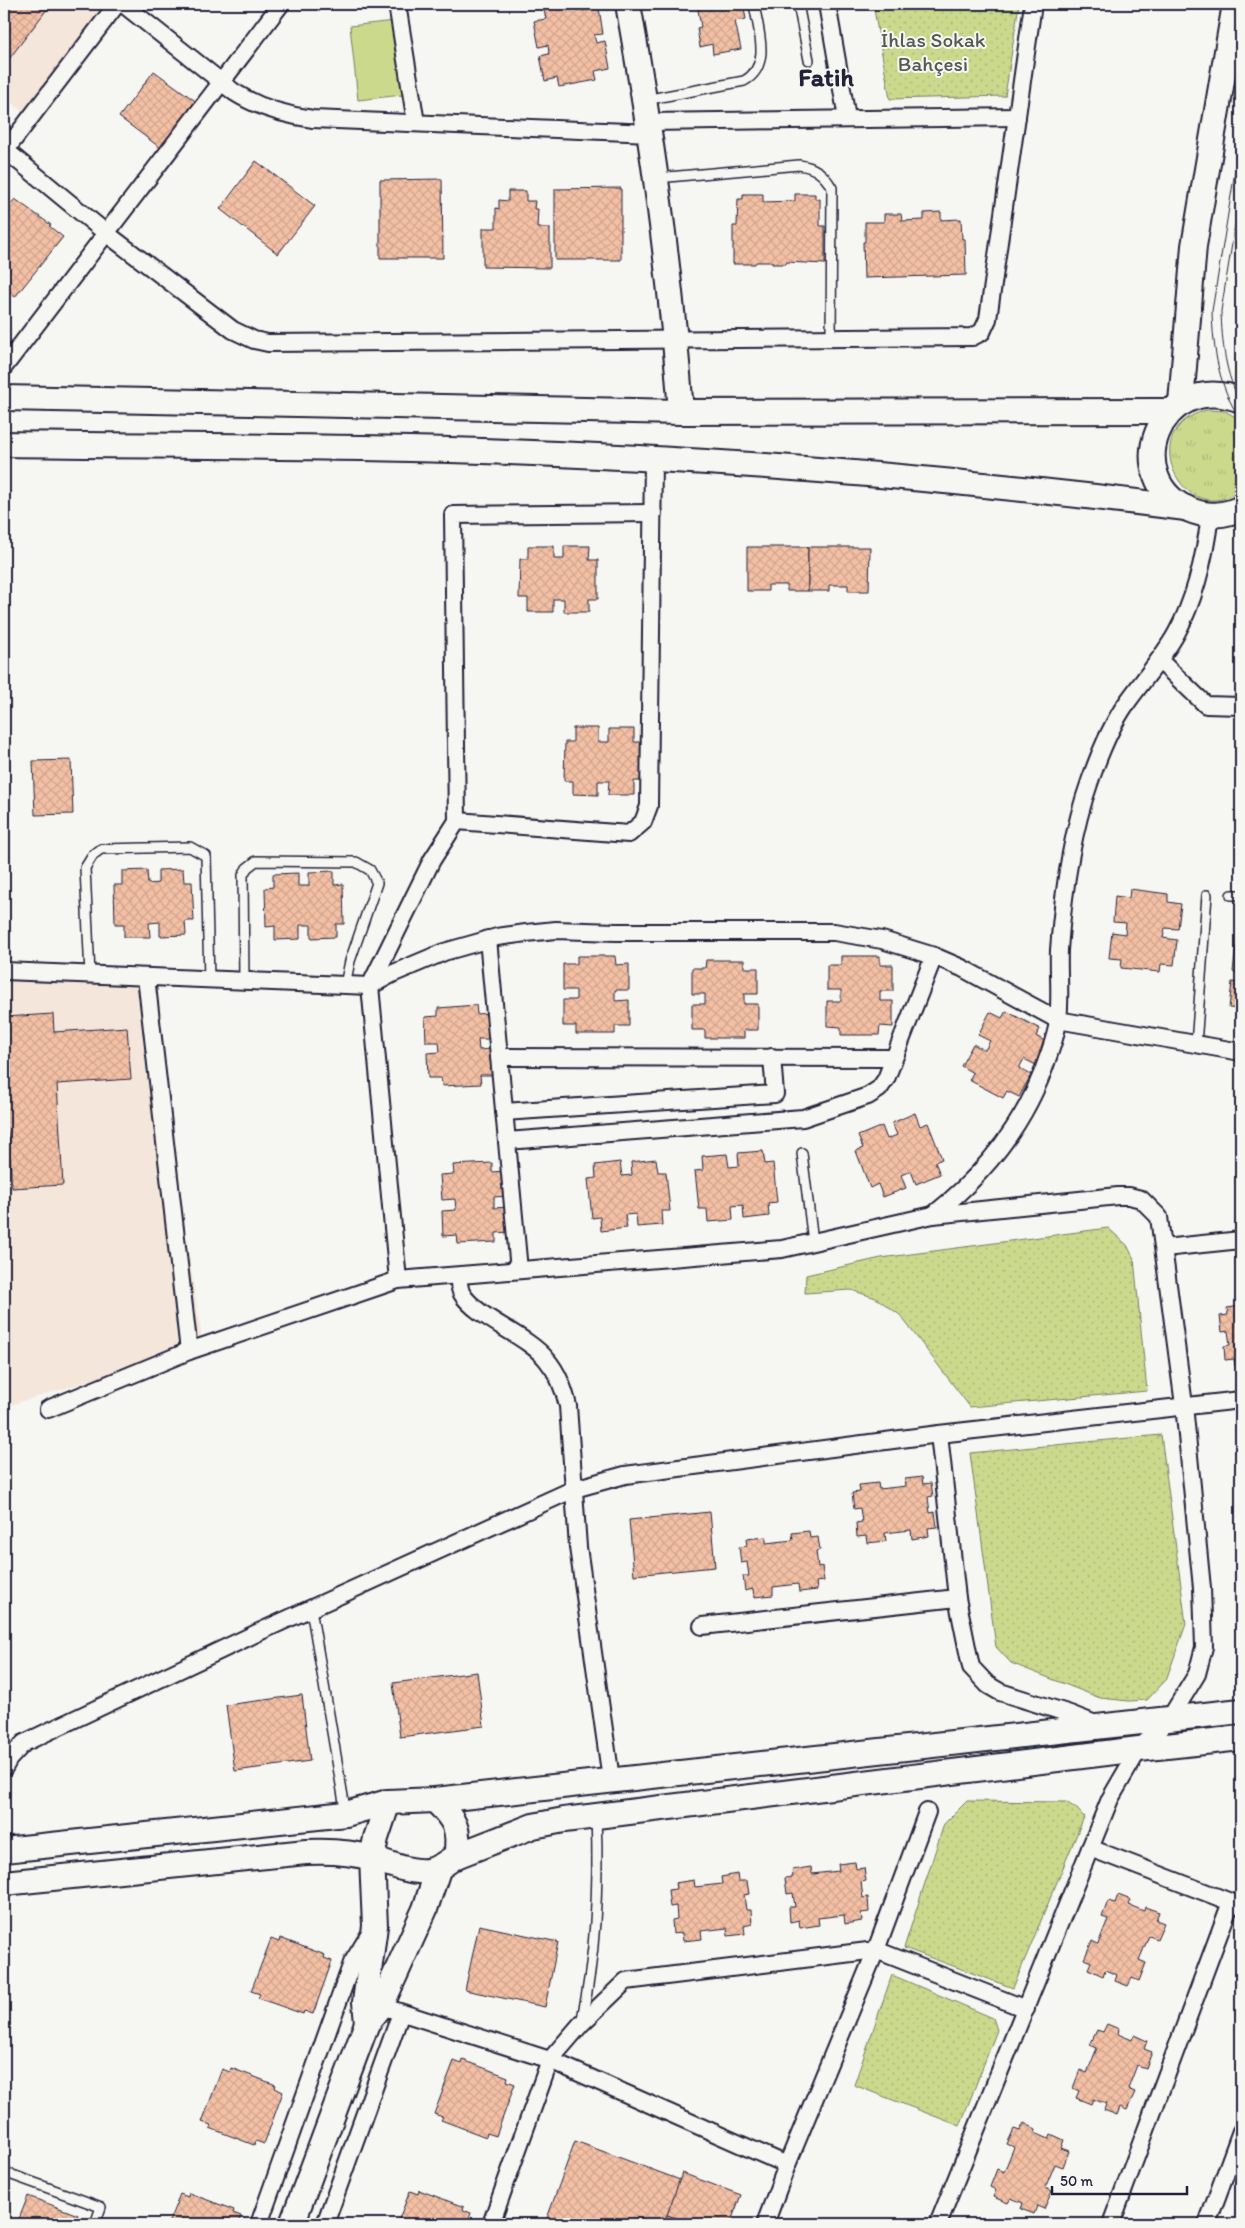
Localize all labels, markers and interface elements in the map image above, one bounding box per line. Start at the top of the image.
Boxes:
park label: İhlas Sokak Bahçesi [880,27,986,76]
district label: Fatih [798,61,855,93]
scale bar [1052,2163,1188,2195]
text: 50 m [1060,2172,1093,2190]

